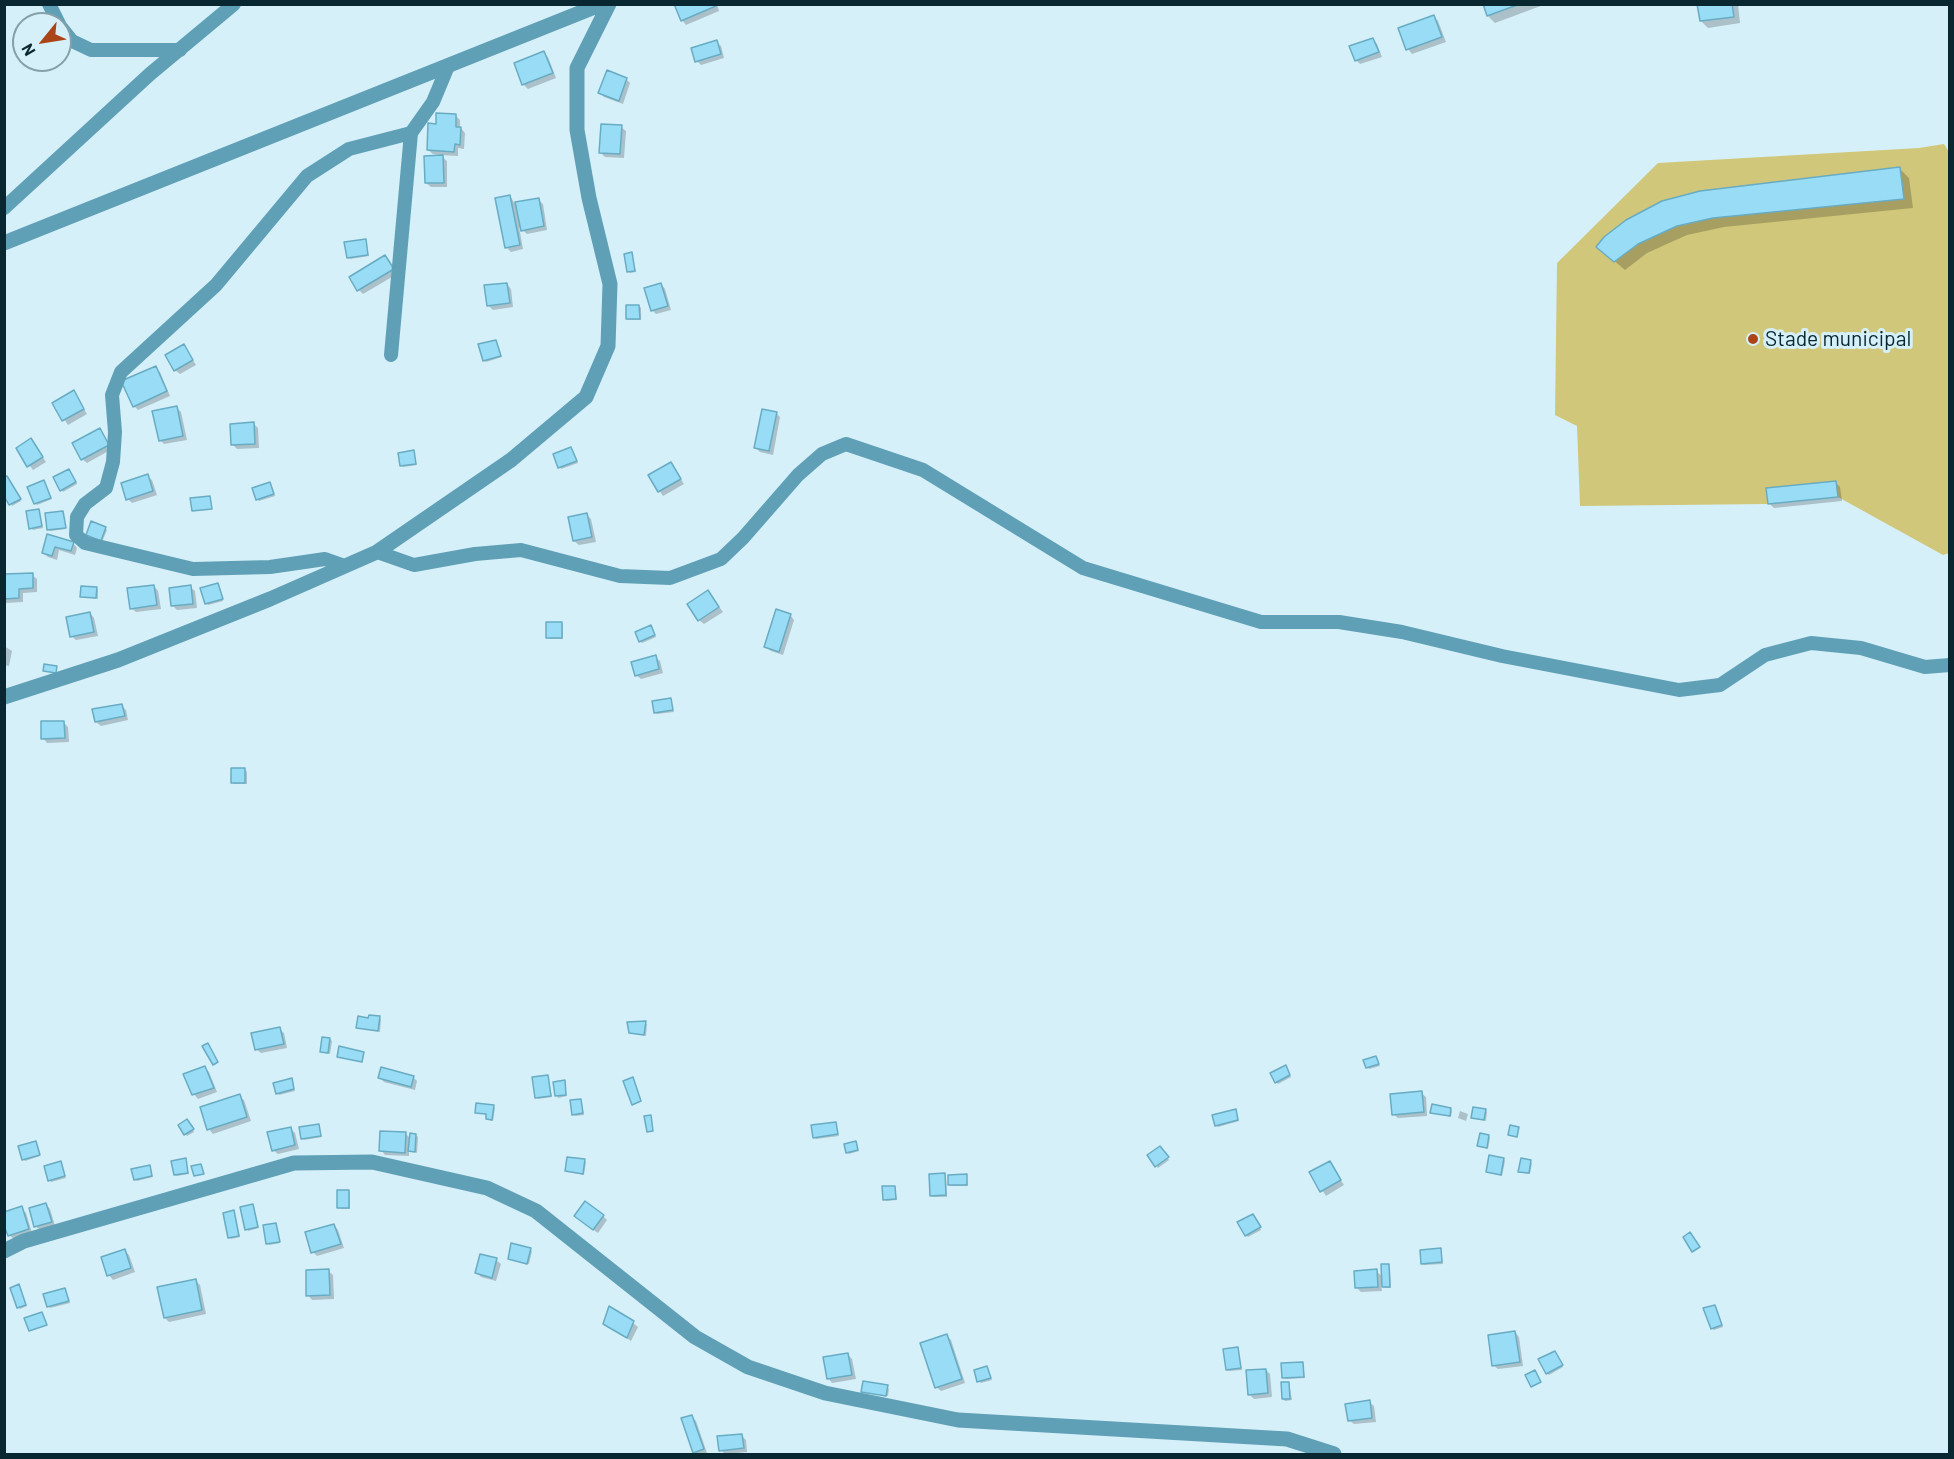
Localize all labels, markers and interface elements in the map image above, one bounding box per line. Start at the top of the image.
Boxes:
north arrow [12,12,72,72]
text: N [17,41,39,60]
place label: Stade municipal [1765,326,1911,352]
marker: Stade municipal [1746,332,1760,346]

